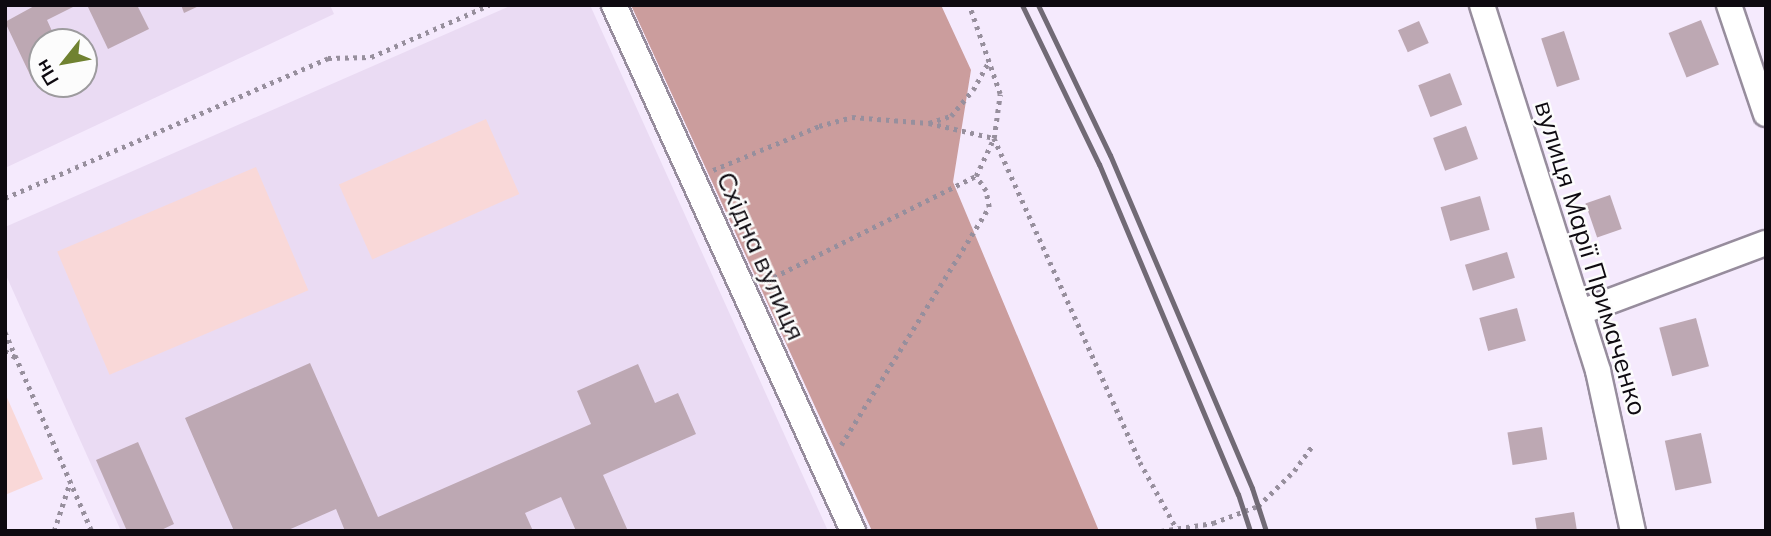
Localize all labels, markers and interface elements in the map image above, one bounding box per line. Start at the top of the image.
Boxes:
north arrow [28,28,98,98]
text: Пн [30,55,64,90]
street label: вулиця Марії Примаченко [1528,97,1654,419]
street label: Східна вулиця [710,167,812,345]

